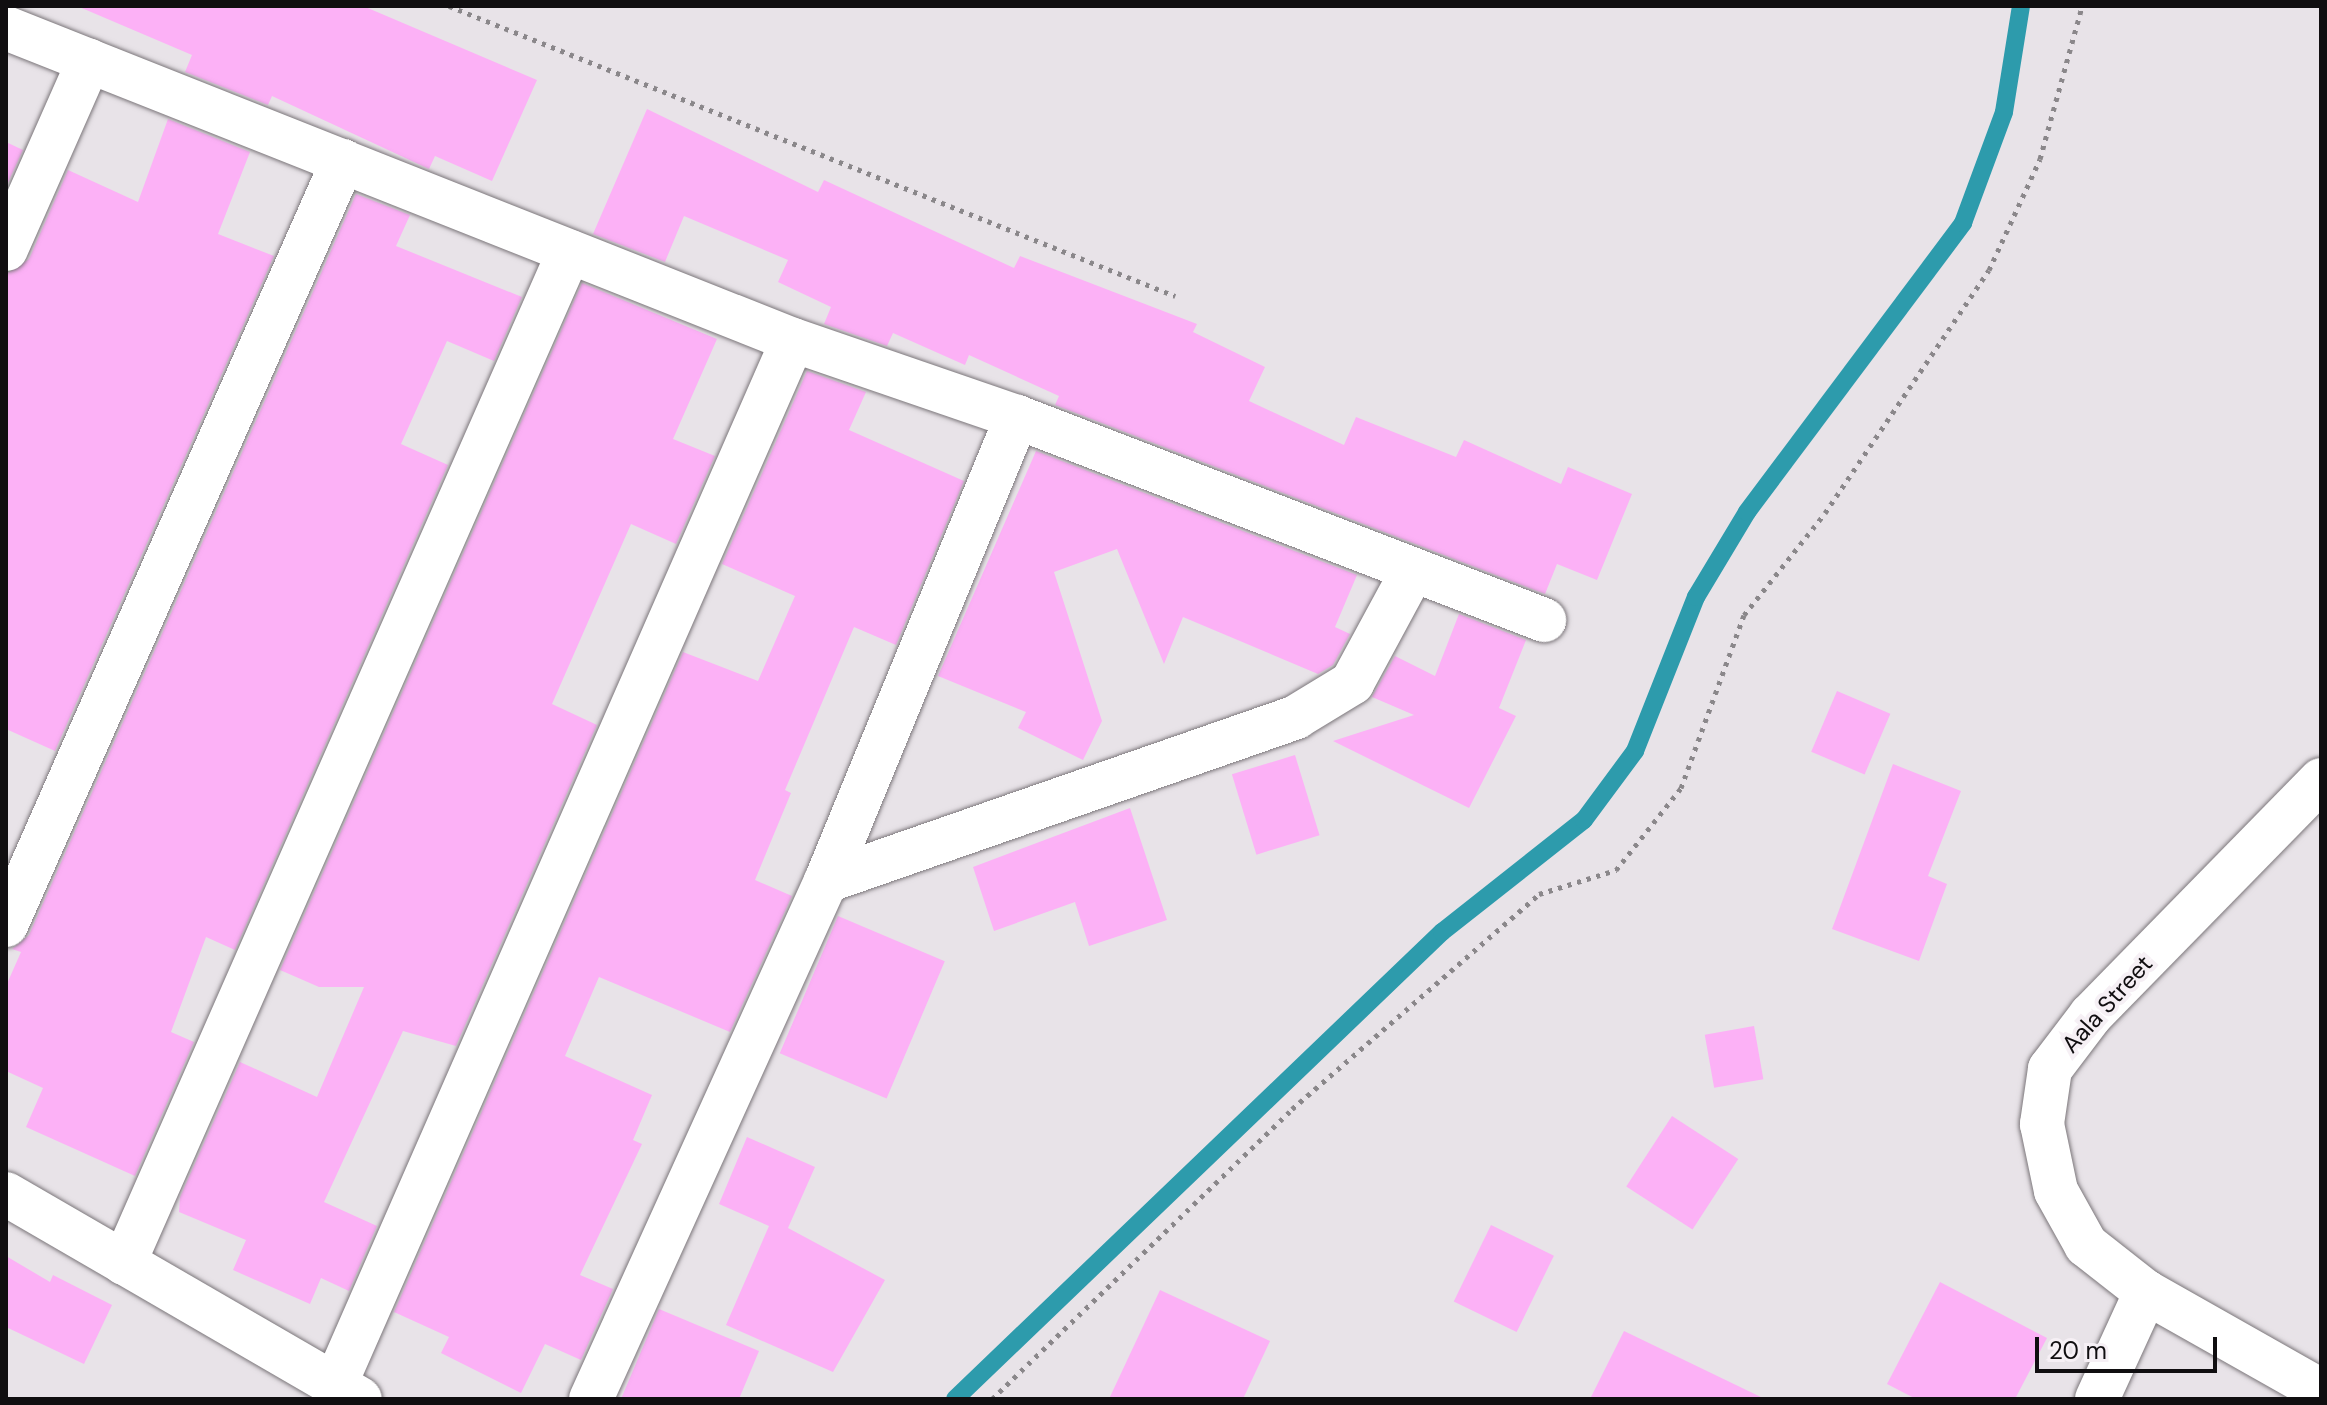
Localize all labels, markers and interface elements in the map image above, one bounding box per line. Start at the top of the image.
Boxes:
street label: Aala Street [2056,949,2158,1059]
scale bar [2039,1321,2221,1371]
text: 20 m [2049,1335,2107,1366]

